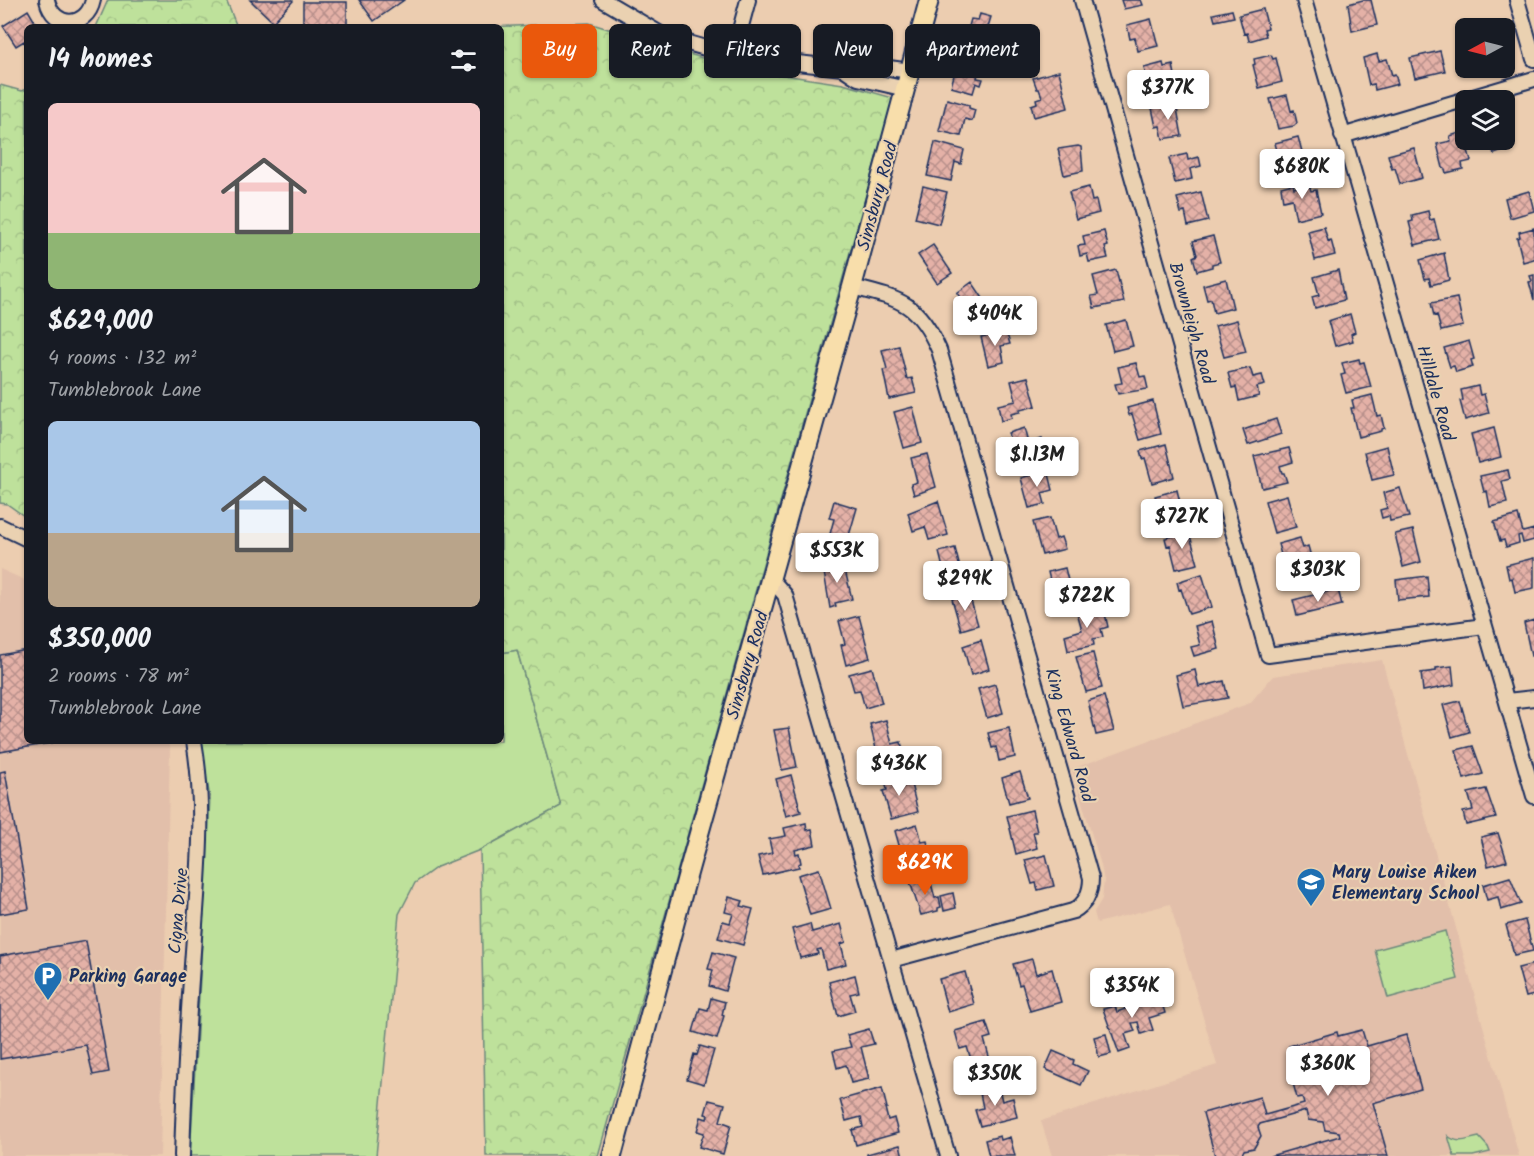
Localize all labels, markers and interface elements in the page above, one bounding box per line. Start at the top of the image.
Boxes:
north arrow [1455,18,1515,78]
map controls [1455,18,1515,150]
chip: Buy [522,24,597,78]
chip: Rent [609,24,692,78]
chip: Filters [704,24,801,78]
chip: New [813,24,893,78]
chip: Apartment [905,24,1040,78]
text: 14 homes [48,39,153,81]
icon: filters [447,44,480,77]
pin: $377K [1126,70,1210,121]
text: $377K [1141,73,1195,105]
button: layers [1455,90,1515,150]
street label: Simsbury Road [850,138,907,254]
icon: home [210,142,318,250]
pin: $680K [1260,149,1344,200]
text: $680K [1274,152,1330,184]
street label: Brownleigh Road [1159,259,1222,389]
pin: $404K [953,296,1037,347]
text: $404K [967,299,1023,331]
text: $629,000 [48,301,153,343]
street label: Hilldale Road [1407,342,1462,446]
text: 4 rooms · 132 m² [48,343,196,375]
text: Tumblebrook Lane [48,375,201,407]
pin: $1.13M [988,437,1086,488]
text: $1.13M [1010,440,1064,472]
icon: home [210,460,318,568]
pin: $727K [1140,499,1224,550]
text: $727K [1155,502,1209,534]
pin: $553K [795,533,879,584]
text: $553K [809,536,865,568]
pin: $303K [1276,552,1360,603]
text: $303K [1290,555,1346,587]
pin: $299K [923,561,1007,612]
text: $299K [937,564,993,596]
pin: $722K [1045,578,1129,629]
text: $722K [1059,581,1115,613]
street label: Simsbury Road [719,607,778,723]
text: $350,000 [48,619,151,661]
text: 2 rooms · 78 m² [48,661,189,693]
street label: King Edward Road [1036,665,1102,807]
text: Tumblebrook Lane [48,693,201,725]
pin: $436K [857,746,941,797]
text: $436K [871,749,927,781]
pin: $629K [883,845,967,896]
text: $629K [897,848,953,880]
place label: Mary Louise Aiken Elementary School [1332,859,1479,909]
school or university icon: Mary Louise Aiken Elementary School [1295,866,1327,908]
street label: Cigna Drive [161,867,198,955]
parking icon: Parking Garage [32,960,64,1002]
place label: Parking Garage [69,963,187,992]
pin: $354K [1090,968,1174,1019]
text: $354K [1104,971,1160,1003]
pin: $360K [1286,1046,1370,1097]
text: $360K [1300,1049,1356,1081]
pin: $350K [953,1056,1037,1107]
text: $350K [967,1059,1023,1091]

